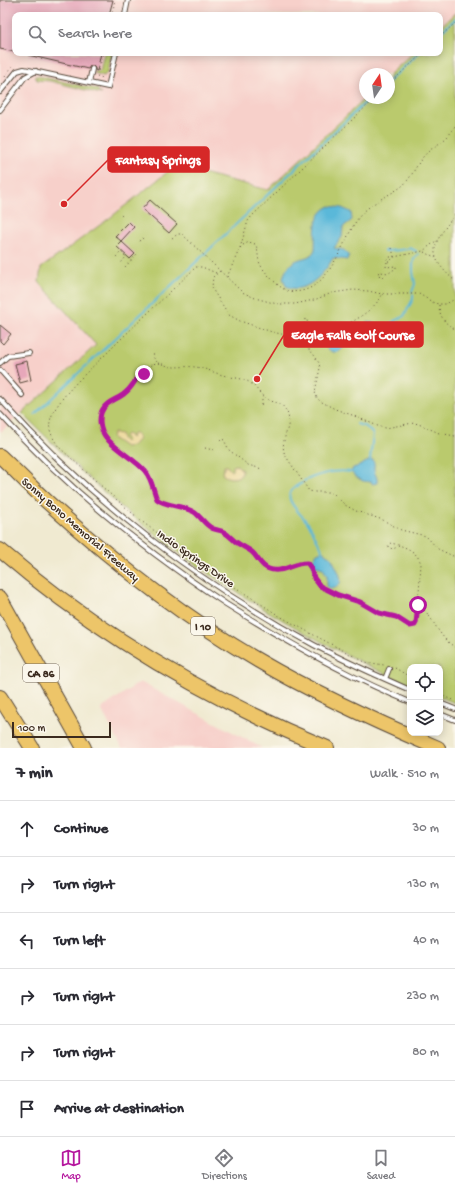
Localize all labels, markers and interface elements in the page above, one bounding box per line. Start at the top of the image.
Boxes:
search box [12,12,443,56]
icon: search [26,23,48,45]
text: Search here [58,25,132,43]
north arrow [359,68,395,104]
callout: Fantasy Springs [108,147,209,172]
text: Fantasy Springs [114,154,202,170]
callout: Eagle Falls Golf Course [284,322,423,347]
text: Eagle Falls Golf Course [291,328,416,344]
route end [135,365,153,383]
street label: Sonny Bono Memorial Freeway [18,475,142,586]
street label: Indio Springs Drive [153,528,237,592]
route start [409,596,427,614]
road number: I 10 [191,617,215,635]
road number: CA 86 [23,664,59,682]
map controls [407,664,443,736]
button: locate [407,664,443,700]
button: layers [407,700,443,736]
scale bar [12,720,111,739]
text: 100 m [18,723,45,735]
text: 7 min [16,764,53,784]
text: Walk · 510 m [370,767,439,782]
icon: ahead [16,818,38,840]
text: Continue [54,820,108,838]
text: 30 m [413,821,439,836]
icon: right [16,874,38,896]
text: Turn right [54,876,114,894]
text: 130 m [407,877,439,892]
icon: left [16,930,38,952]
text: Turn left [54,932,105,950]
text: 40 m [413,933,439,948]
icon: right [16,986,38,1008]
text: Turn right [54,988,114,1006]
text: 230 m [406,989,439,1004]
icon: right [16,1042,38,1064]
text: Turn right [54,1044,114,1062]
text: 80 m [412,1045,439,1060]
icon: arrive [16,1098,38,1120]
text: Arrive at destination [54,1100,184,1118]
tab: Map [60,1147,82,1183]
tab: Directions [202,1147,247,1183]
tab: Saved [367,1147,395,1183]

